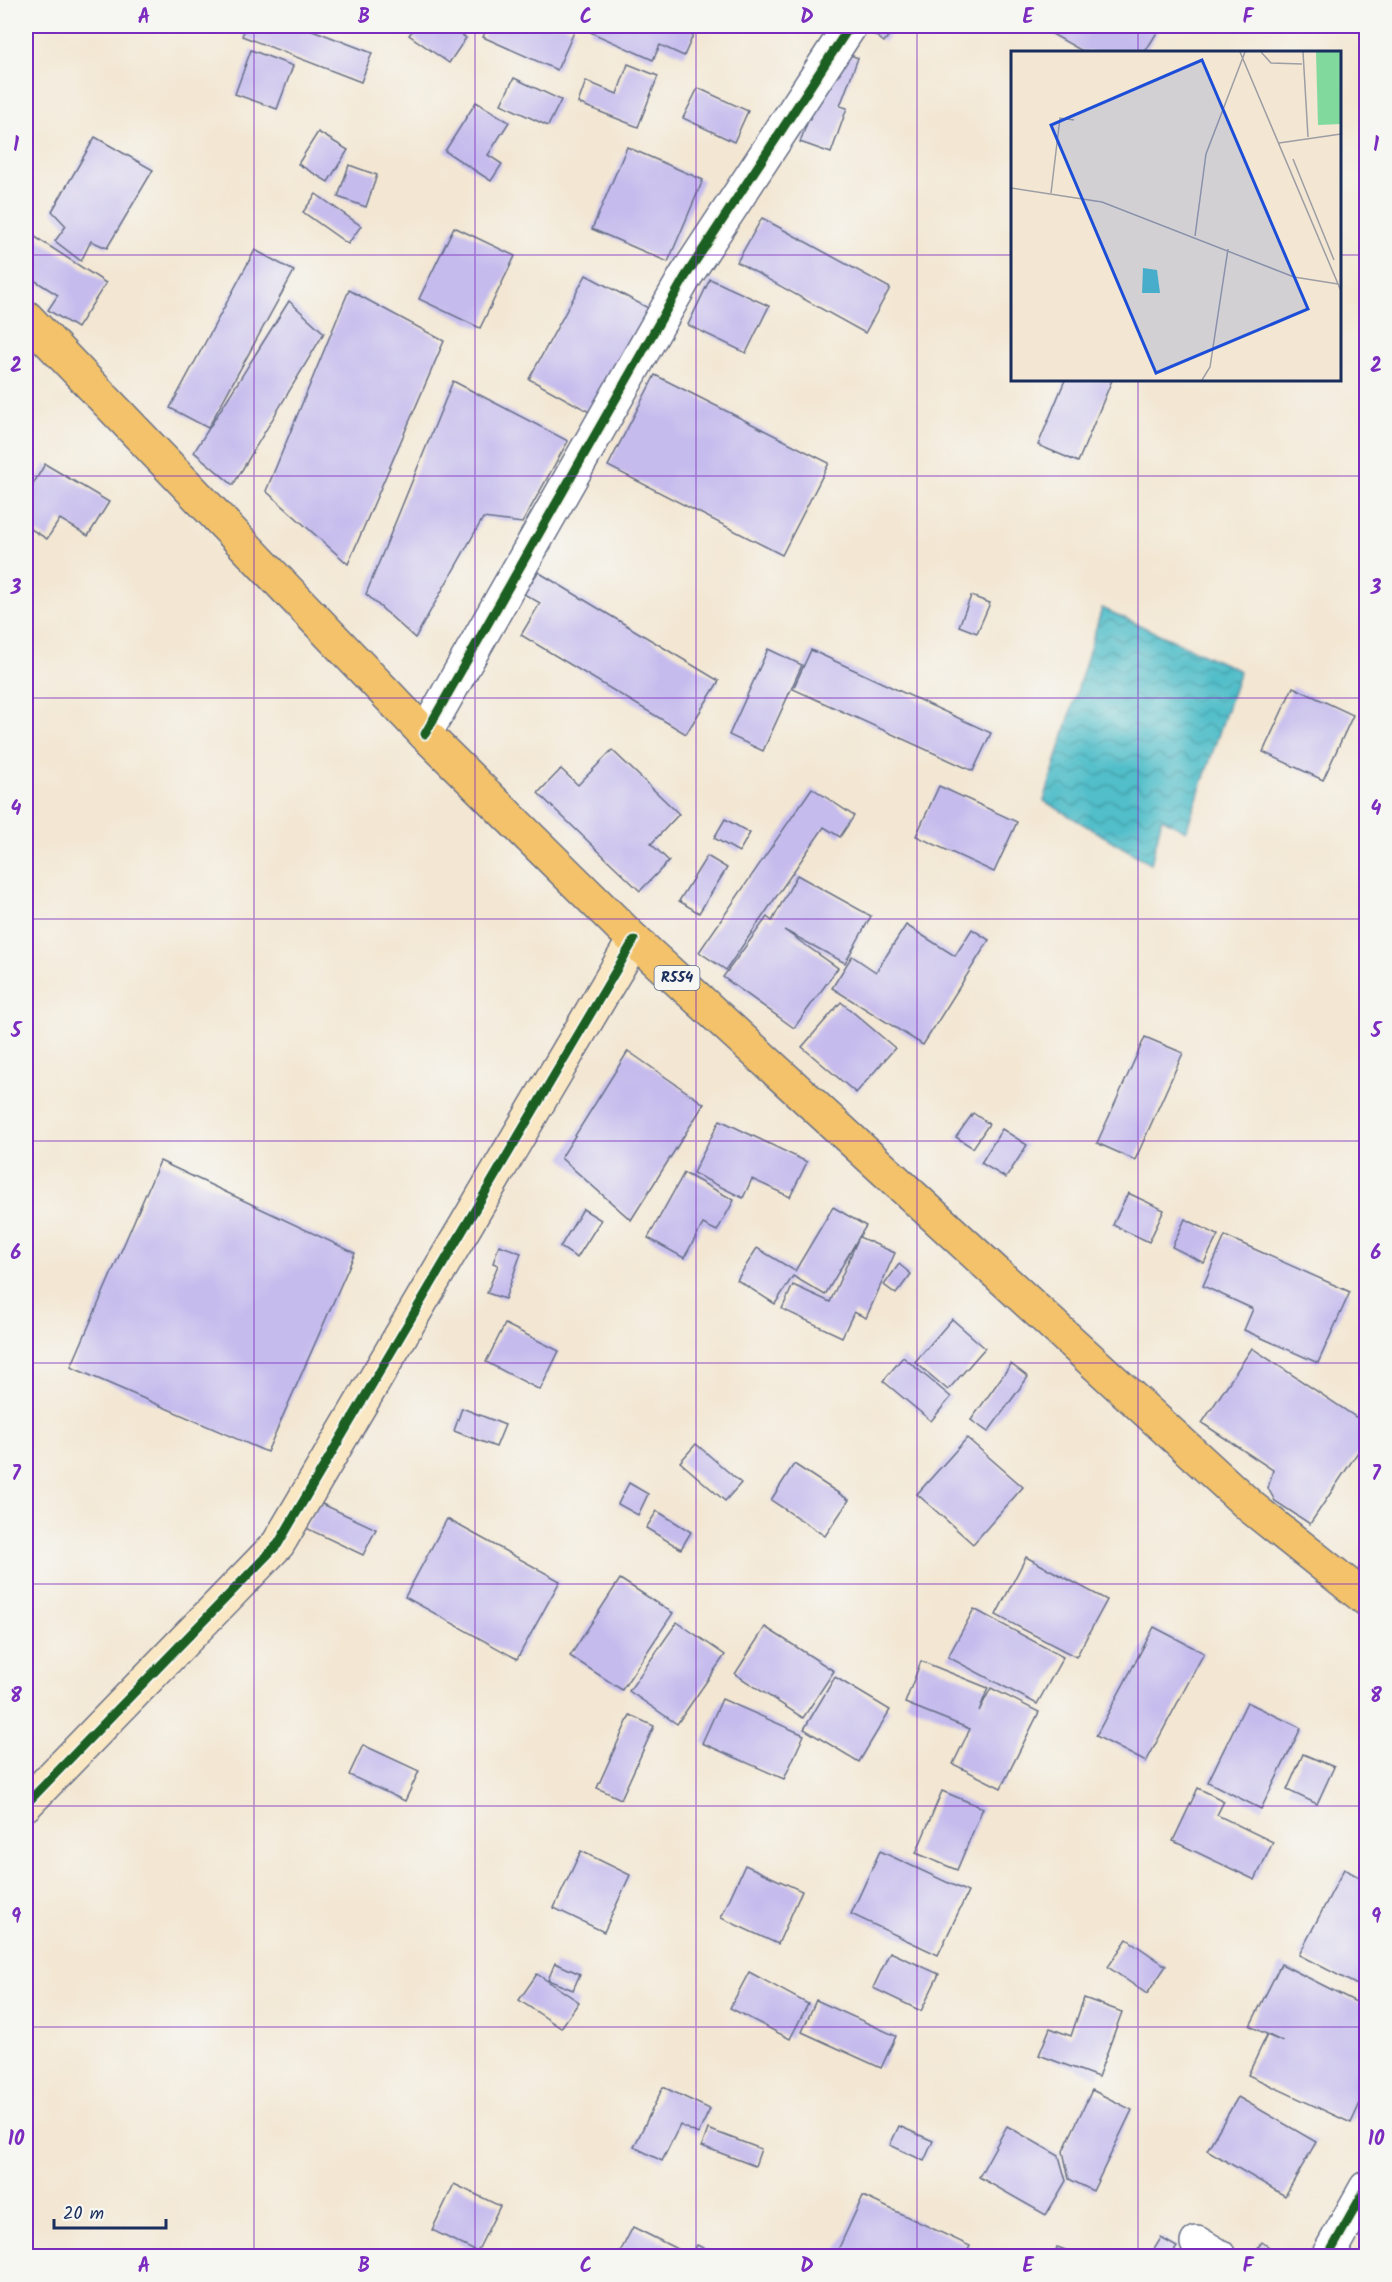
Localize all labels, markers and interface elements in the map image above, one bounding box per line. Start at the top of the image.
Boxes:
text: A [138,2,150,34]
text: B [358,2,370,34]
text: C [580,2,592,34]
text: D [800,2,814,34]
text: E [1022,2,1034,34]
text: F [1243,2,1255,34]
inset map [1011,51,1341,381]
text: 1 [13,130,19,162]
text: 1 [1373,130,1379,162]
text: 2 [10,351,22,383]
text: 2 [1370,351,1382,383]
text: 3 [10,573,22,605]
text: 3 [1370,573,1382,605]
text: 4 [11,794,22,826]
text: 4 [1371,794,1382,826]
road number: R554 [654,966,700,990]
text: 5 [10,1016,23,1048]
text: 5 [1370,1016,1383,1048]
text: 6 [11,1238,22,1270]
text: 6 [1371,1238,1382,1270]
text: 7 [11,1459,21,1491]
text: 7 [1371,1459,1381,1491]
text: 8 [10,1681,22,1713]
text: 8 [1370,1681,1382,1713]
text: 9 [11,1902,21,1934]
text: 9 [1371,1902,1381,1934]
text: 10 [8,2124,25,2156]
text: 10 [1368,2124,1385,2156]
scale bar [54,2192,166,2230]
text: 20 m [63,2200,104,2229]
text: A [138,2251,150,2282]
text: B [358,2251,370,2282]
text: C [580,2251,592,2282]
text: D [800,2251,814,2282]
text: E [1022,2251,1034,2282]
text: F [1243,2251,1255,2282]

